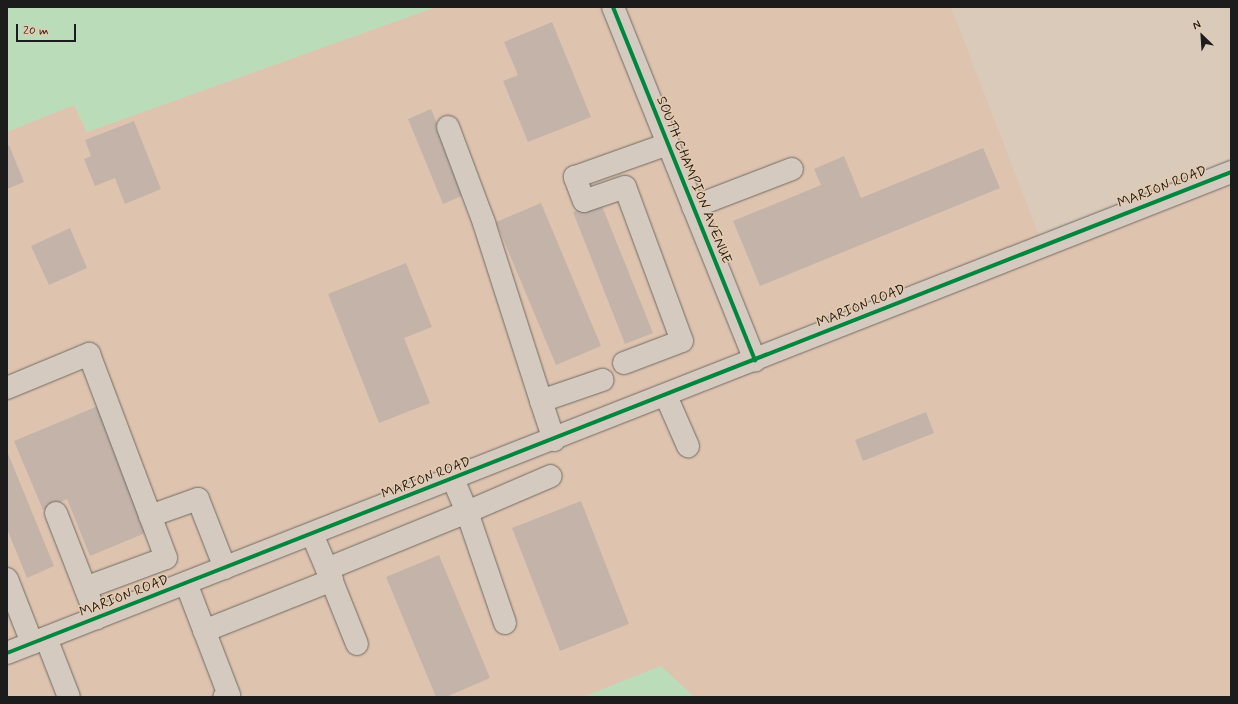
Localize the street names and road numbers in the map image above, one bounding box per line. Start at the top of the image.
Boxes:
street label: SOUTH CHAMPION AVENUE [653,94,735,266]
street label: MARION ROAD [1115,162,1209,212]
street label: MARION ROAD [814,281,908,331]
street label: MARION ROAD [379,453,473,503]
street label: MARION ROAD [77,571,171,621]

